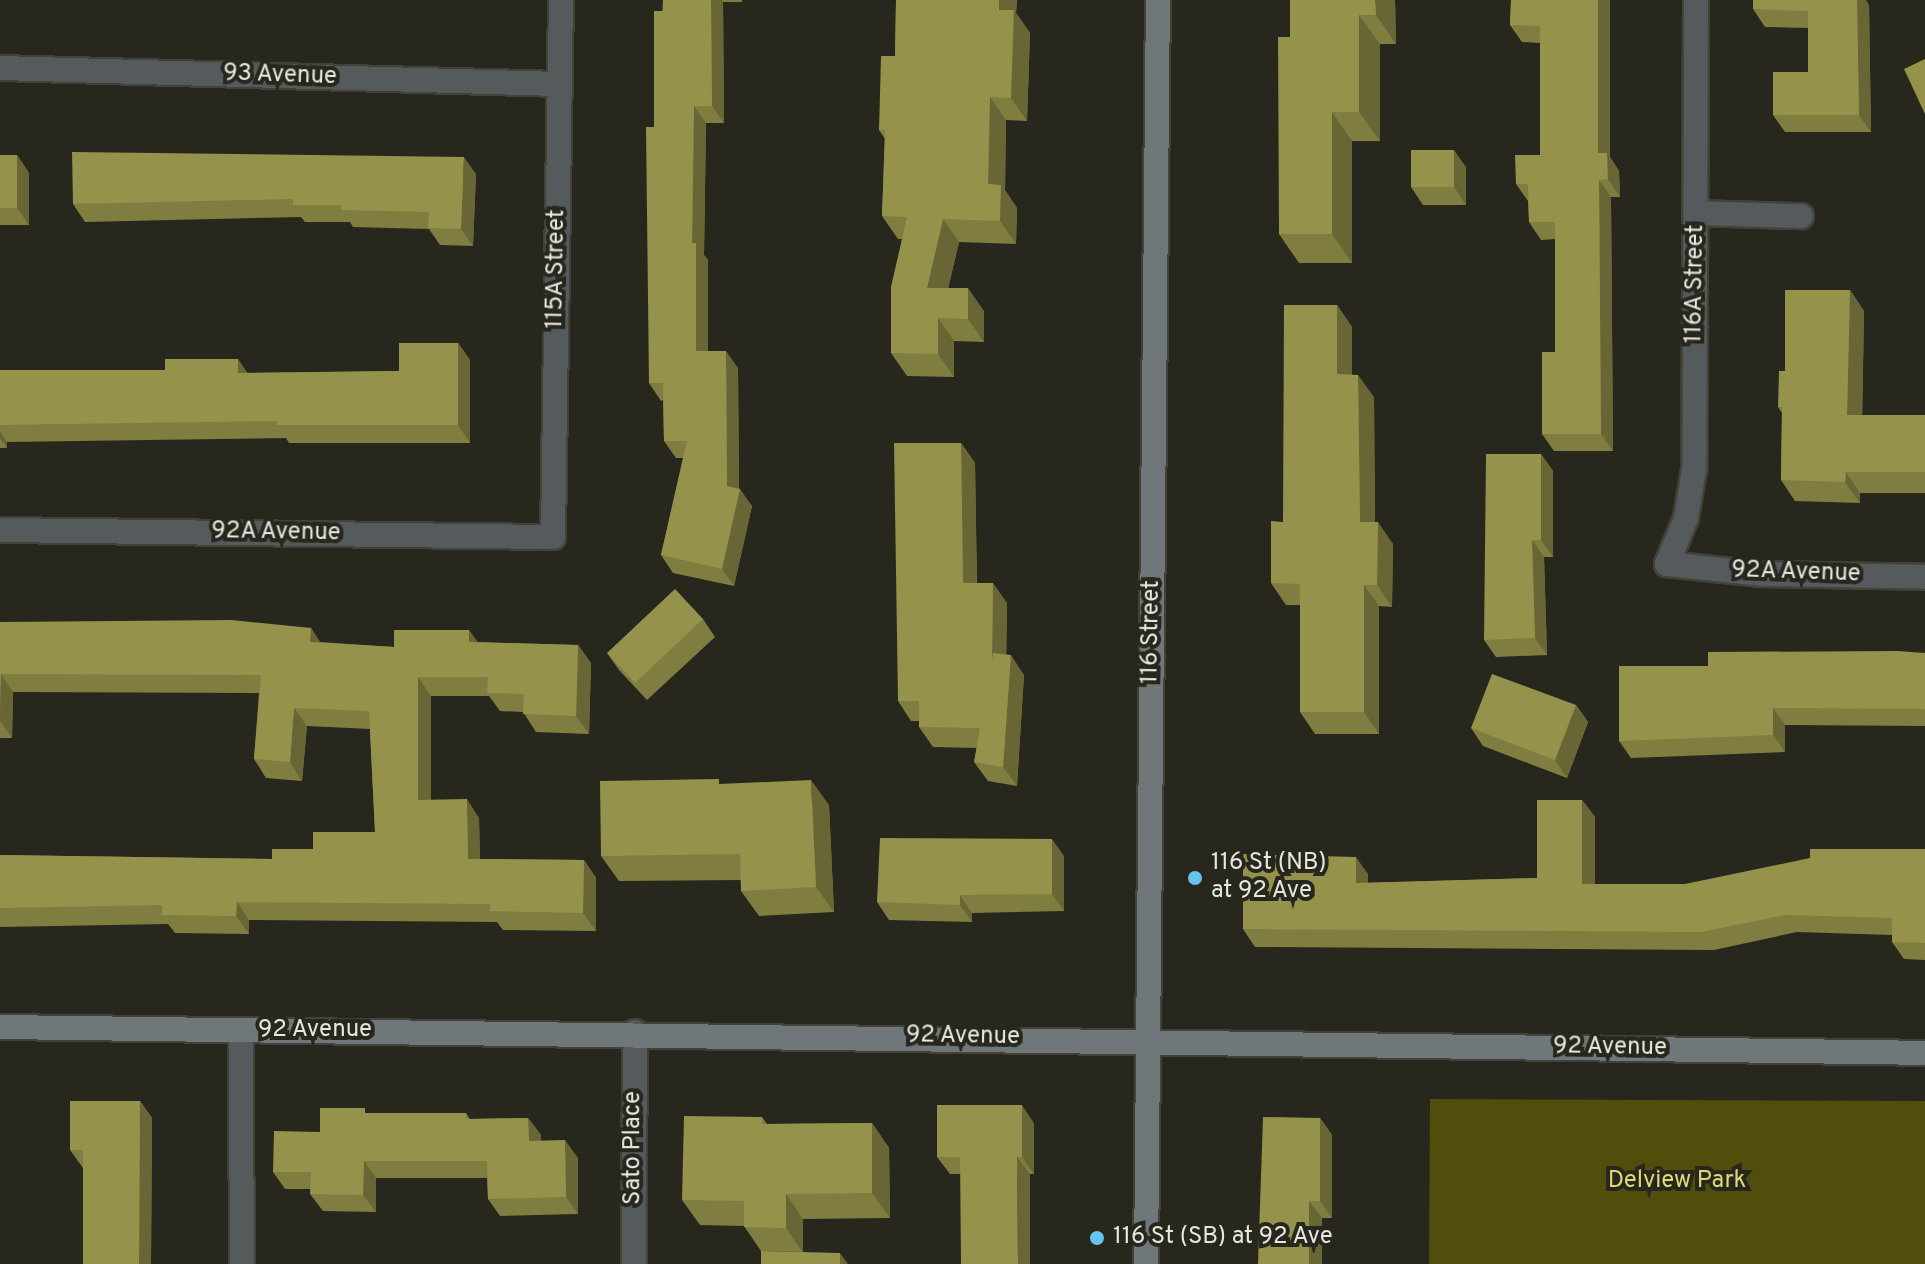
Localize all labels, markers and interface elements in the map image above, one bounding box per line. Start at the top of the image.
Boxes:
street label: 93 Avenue [222,60,338,92]
street label: 115A Street [542,209,572,329]
street label: 116A Street [1681,224,1711,344]
street label: 92A Avenue [210,517,342,549]
street label: 92A Avenue [1730,556,1862,590]
street label: 116 Street [1137,580,1167,684]
place label: 116 St (NB) at 92 Ave [1211,850,1327,906]
marker: 116 St (NB) at 92 Ave [1186,869,1204,887]
street label: 92 Avenue [258,1017,372,1045]
street label: 92 Avenue [905,1022,1021,1052]
street label: 92 Avenue [1552,1033,1668,1063]
street label: Sato Place [620,1091,648,1205]
park label: Delview Park [1608,1168,1746,1196]
place label: 116 St (SB) at 92 Ave [1113,1224,1334,1252]
marker: 116 St (SB) at 92 Ave [1088,1229,1106,1247]

